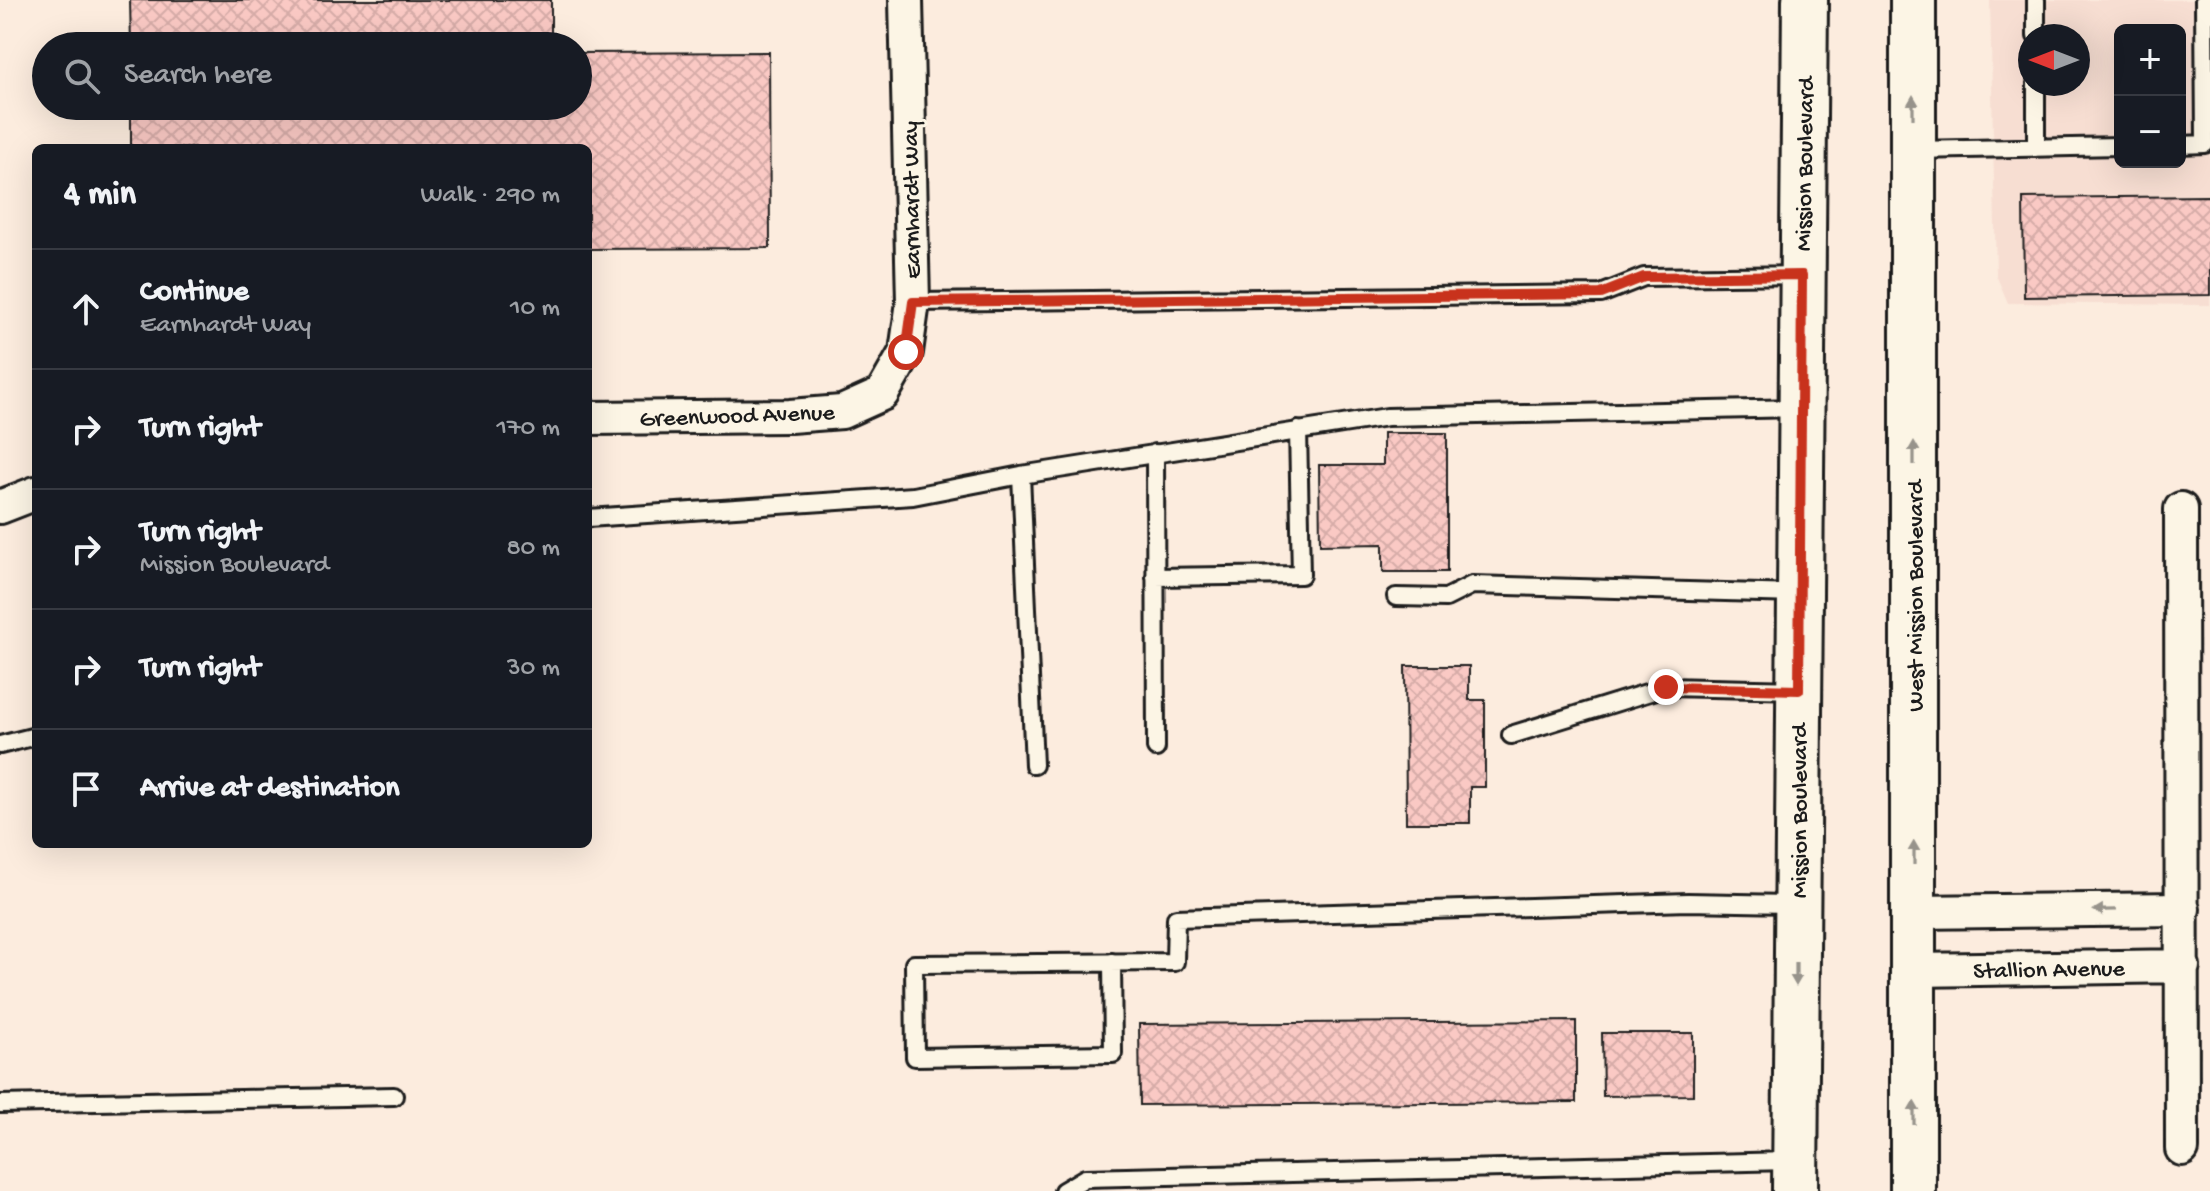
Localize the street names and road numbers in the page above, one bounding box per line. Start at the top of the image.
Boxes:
street label: Mission Boulevard [1790,75,1823,252]
street label: Earnhardt Way [898,121,929,279]
street label: Greenwood Avenue [639,400,836,435]
street label: West Mission Boulevard [1903,478,1932,712]
street label: Mission Boulevard [1787,722,1816,898]
street label: Stallion Avenue [1973,956,2126,987]

